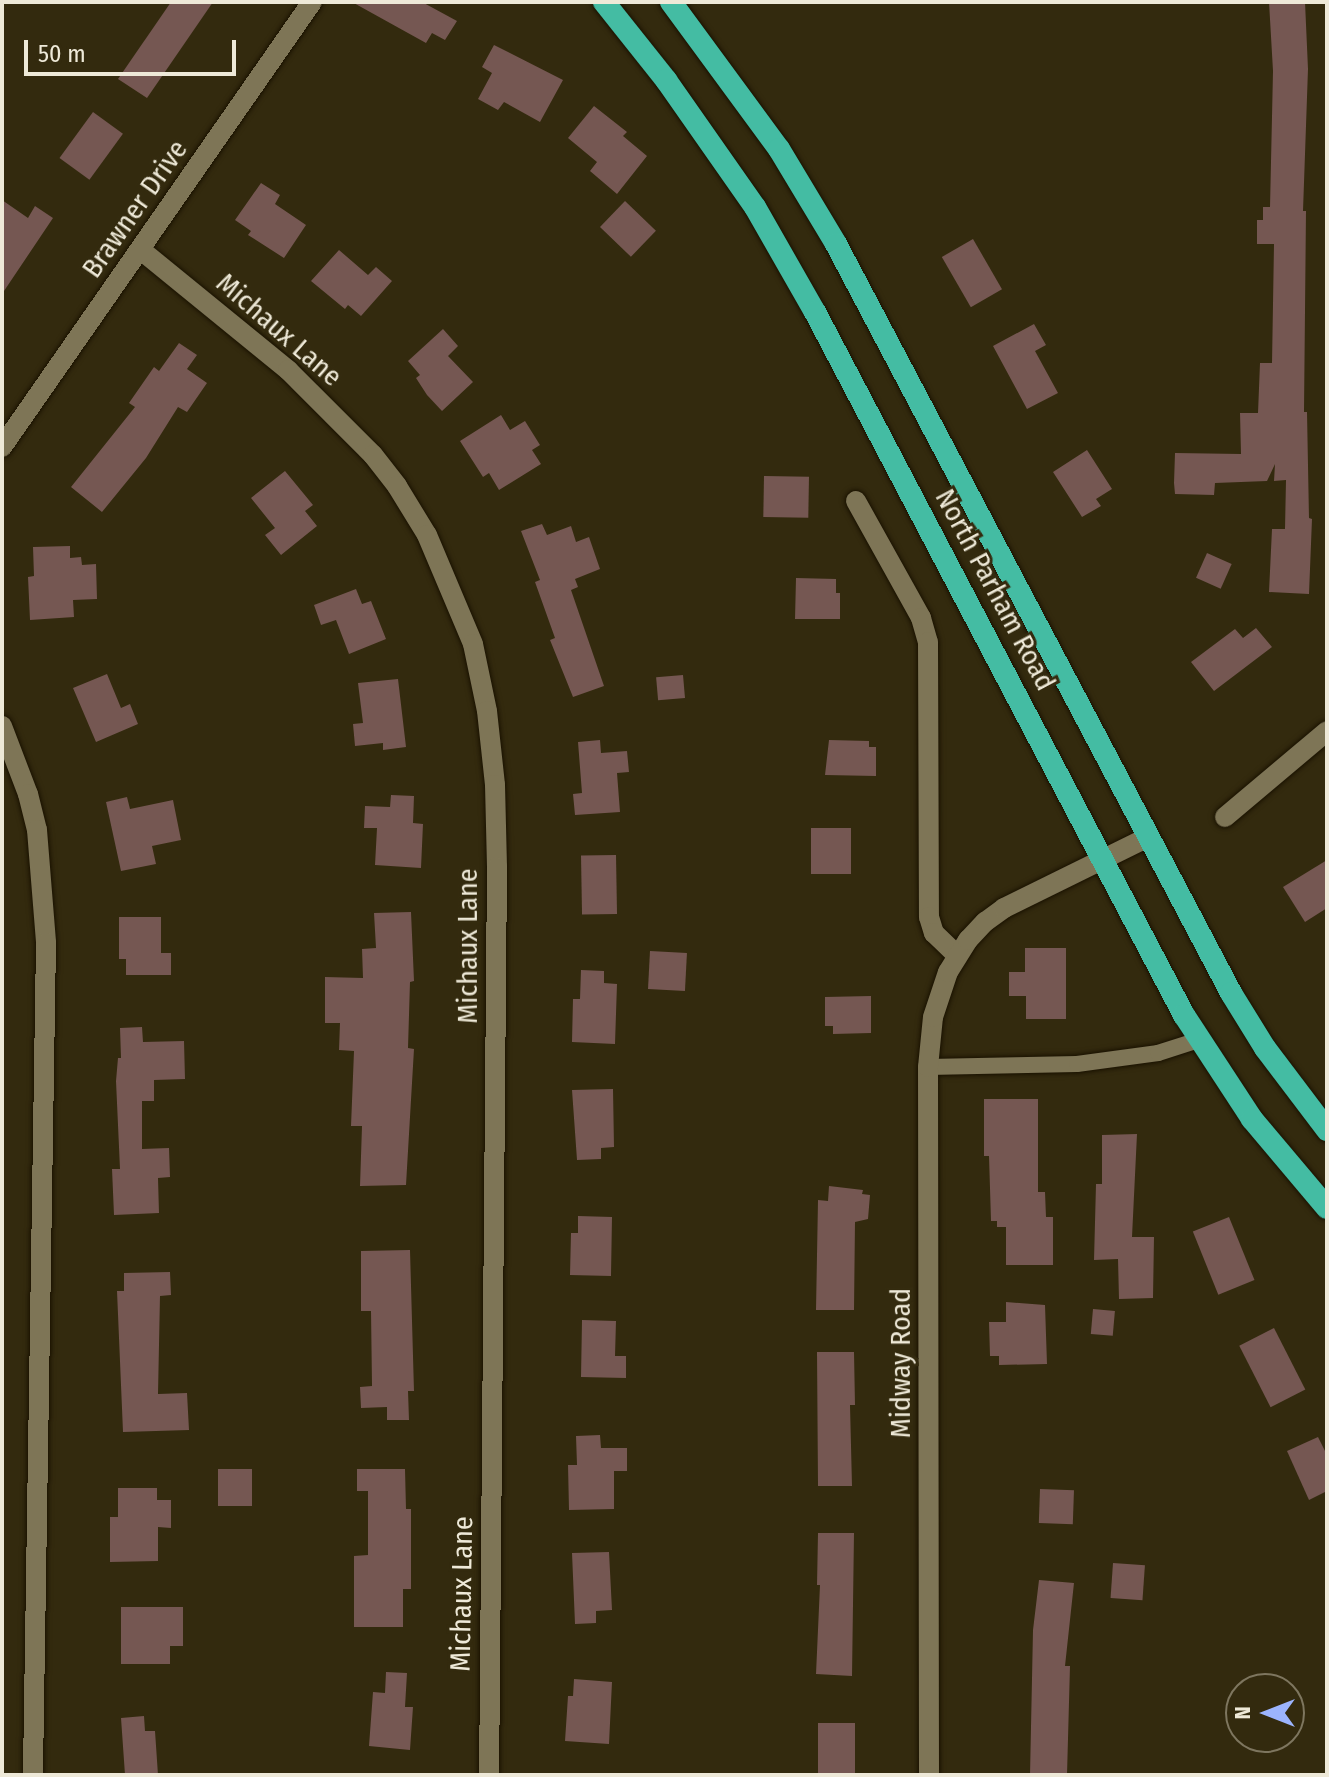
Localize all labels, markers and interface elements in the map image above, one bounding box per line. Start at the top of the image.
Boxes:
scale bar [28,24,240,74]
text: 50 m [38,40,86,68]
street label: Brawner Drive [75,134,195,284]
street label: Michaux Lane [209,266,349,394]
street label: North Parham Road [928,484,1062,696]
street label: Michaux Lane [451,868,485,1024]
street label: Midway Road [884,1288,918,1438]
street label: Michaux Lane [444,1516,480,1672]
north arrow [1225,1673,1305,1753]
text: N [1229,1706,1256,1720]

